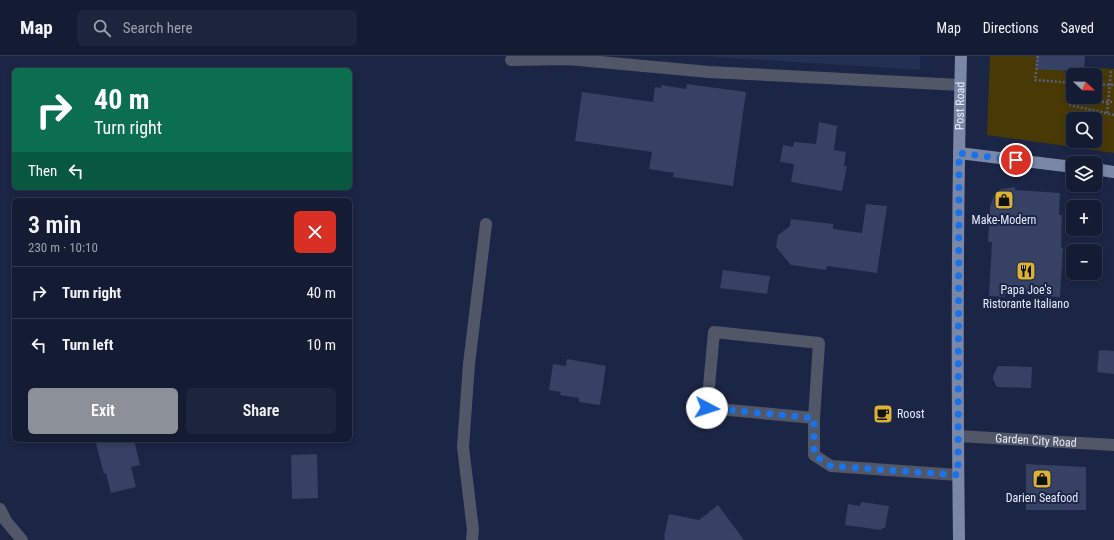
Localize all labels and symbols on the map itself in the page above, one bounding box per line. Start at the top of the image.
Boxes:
north arrow [1066,68,1102,104]
street label: Post Road [952,82,967,130]
pin [999,143,1033,177]
shop icon: Make-Modern [993,189,1015,211]
place label: Make-Modern [972,213,1037,227]
restaurant icon: Papa Joe's Ristorante Italiano [1015,260,1037,282]
place label: Papa Joe's Ristorante Italiano [983,283,1069,311]
position arrow [686,387,728,429]
cafe icon: Roost [872,403,894,425]
place label: Roost [897,407,925,421]
street label: Garden City Road [995,431,1077,450]
shop icon: Darien Seafood [1031,468,1053,490]
place label: Darien Seafood [1006,491,1078,505]

